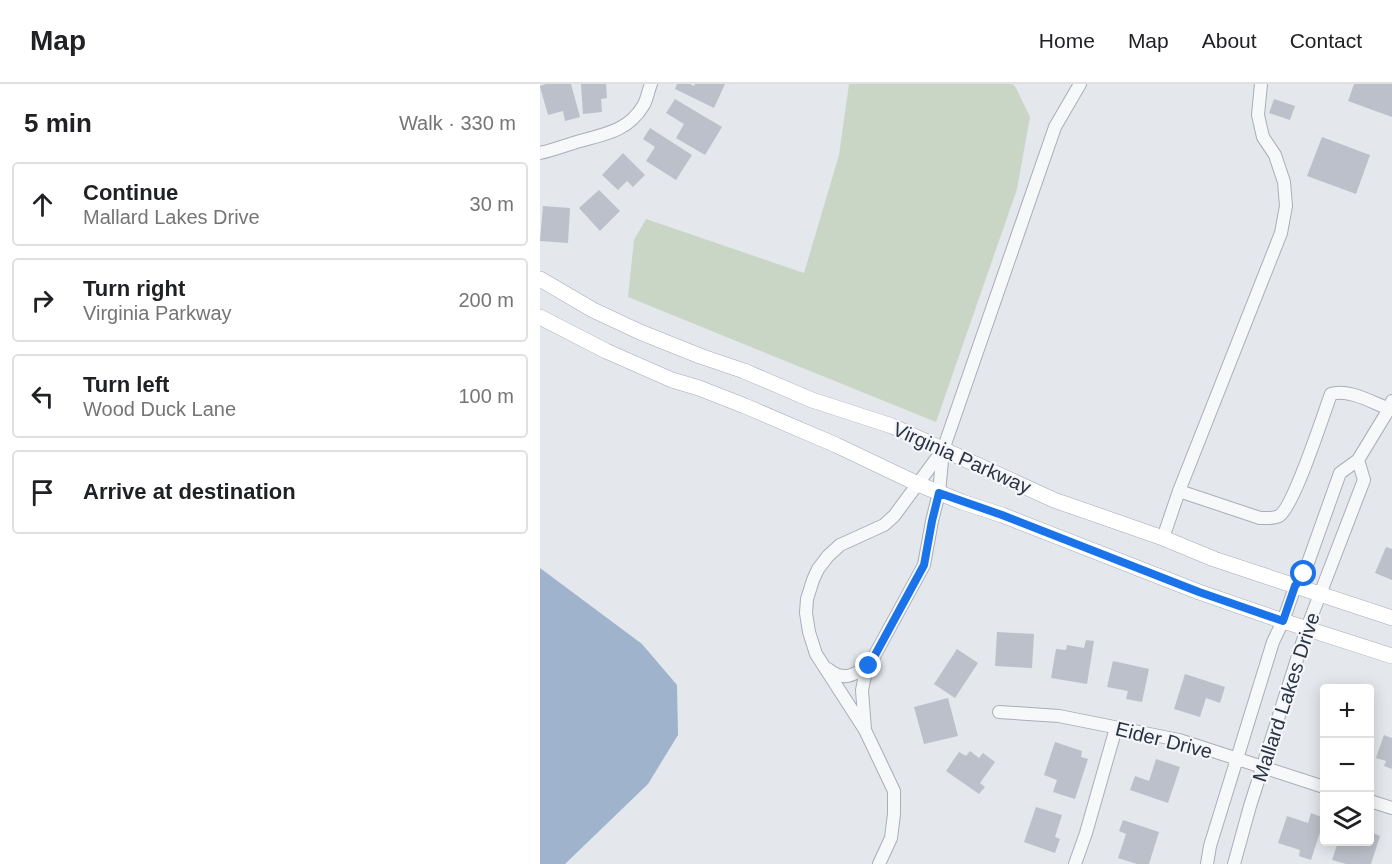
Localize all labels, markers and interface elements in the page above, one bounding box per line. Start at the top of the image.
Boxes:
text: Map [30,25,86,56]
text: Home [1039,29,1095,52]
text: Map [1128,29,1169,52]
text: About [1202,29,1257,52]
text: Contact [1290,29,1362,52]
text: 5 min [24,108,92,138]
text: Walk · 330 m [399,112,516,134]
text: Continue [83,180,178,205]
icon: ahead [26,188,59,221]
text: 30 m [470,193,514,215]
text: Mallard Lakes Drive [83,206,260,228]
text: Turn right [83,276,185,301]
icon: right [26,284,59,317]
text: 200 m [458,289,514,311]
text: Virginia Parkway [83,302,232,324]
text: Turn left [83,372,169,397]
icon: left [26,380,59,413]
text: 100 m [458,385,514,407]
text: Wood Duck Lane [83,398,236,420]
street label: Virginia Parkway [890,418,1034,498]
icon: arrive [26,476,59,509]
text: Arrive at destination [83,479,296,504]
route start [1290,560,1316,586]
street label: Mallard Lakes Drive [1248,610,1324,784]
route end [855,652,881,678]
map controls [1320,684,1374,846]
button: + [1320,684,1374,738]
street label: Eider Drive [1113,717,1215,763]
button: − [1320,738,1374,792]
button: layers [1320,792,1374,846]

